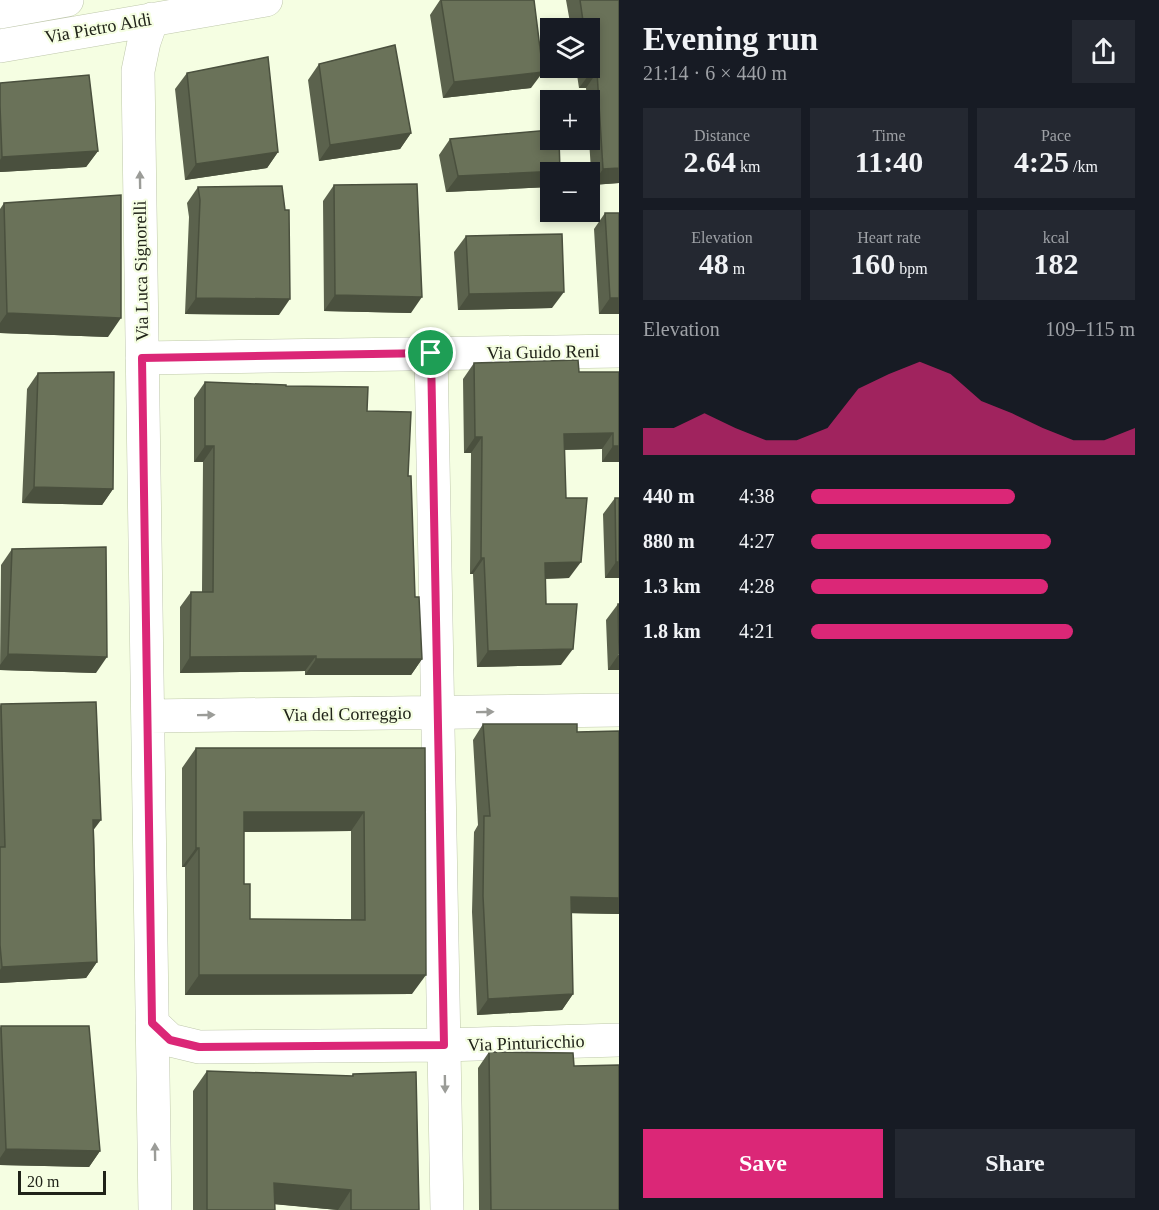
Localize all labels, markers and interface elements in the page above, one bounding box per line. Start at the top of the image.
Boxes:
street label: Via Pietro Aldi [43,9,153,47]
map controls [540,18,600,222]
button: layers [540,18,600,78]
button: share [1072,20,1135,83]
text: Evening run [643,21,818,57]
text: 21:14 · 6 × 440 m [643,62,787,84]
button: + [540,90,600,150]
text: Distance [694,127,750,144]
text: Time [872,127,906,144]
text: Pace [1041,127,1071,144]
text: 2.64 [684,145,736,178]
text: 11:40 [855,145,923,178]
text: 4:25 [1014,145,1069,178]
text: km [736,158,760,175]
text: /km [1069,158,1098,175]
button: − [540,162,600,222]
one-way arrow [135,170,144,189]
street label: Via Luca Signorelli [130,200,152,342]
text: Elevation [691,229,753,246]
text: Heart rate [857,229,921,246]
text: kcal [1043,229,1069,246]
text: 48 [699,247,729,280]
text: 160 [850,247,895,280]
text: 182 [1034,247,1079,280]
text: m [729,260,745,277]
text: bpm [895,260,928,277]
text: Elevation [643,318,720,340]
text: 109–115 m [1045,318,1135,340]
pin [405,327,456,378]
icon: arrive [414,336,447,369]
street label: Via Guido Reni [486,341,600,363]
text: 440 m [643,485,695,507]
text: 4:38 [739,485,775,507]
text: 880 m [643,530,695,552]
text: 4:27 [739,530,775,552]
text: 1.3 km [643,575,701,597]
text: 4:28 [739,575,775,597]
text: 1.8 km [643,620,701,642]
text: 4:21 [739,620,775,642]
street label: Via del Correggio [282,703,412,725]
one-way arrow [476,707,495,717]
one-way arrow [197,711,216,720]
street label: Via Pinturicchio [467,1031,585,1055]
one-way arrow [440,1074,450,1093]
button: Save [643,1129,883,1198]
button: Share [895,1129,1135,1198]
one-way arrow [150,1142,159,1161]
scale bar [18,1168,106,1196]
text: 20 m [27,1173,59,1190]

